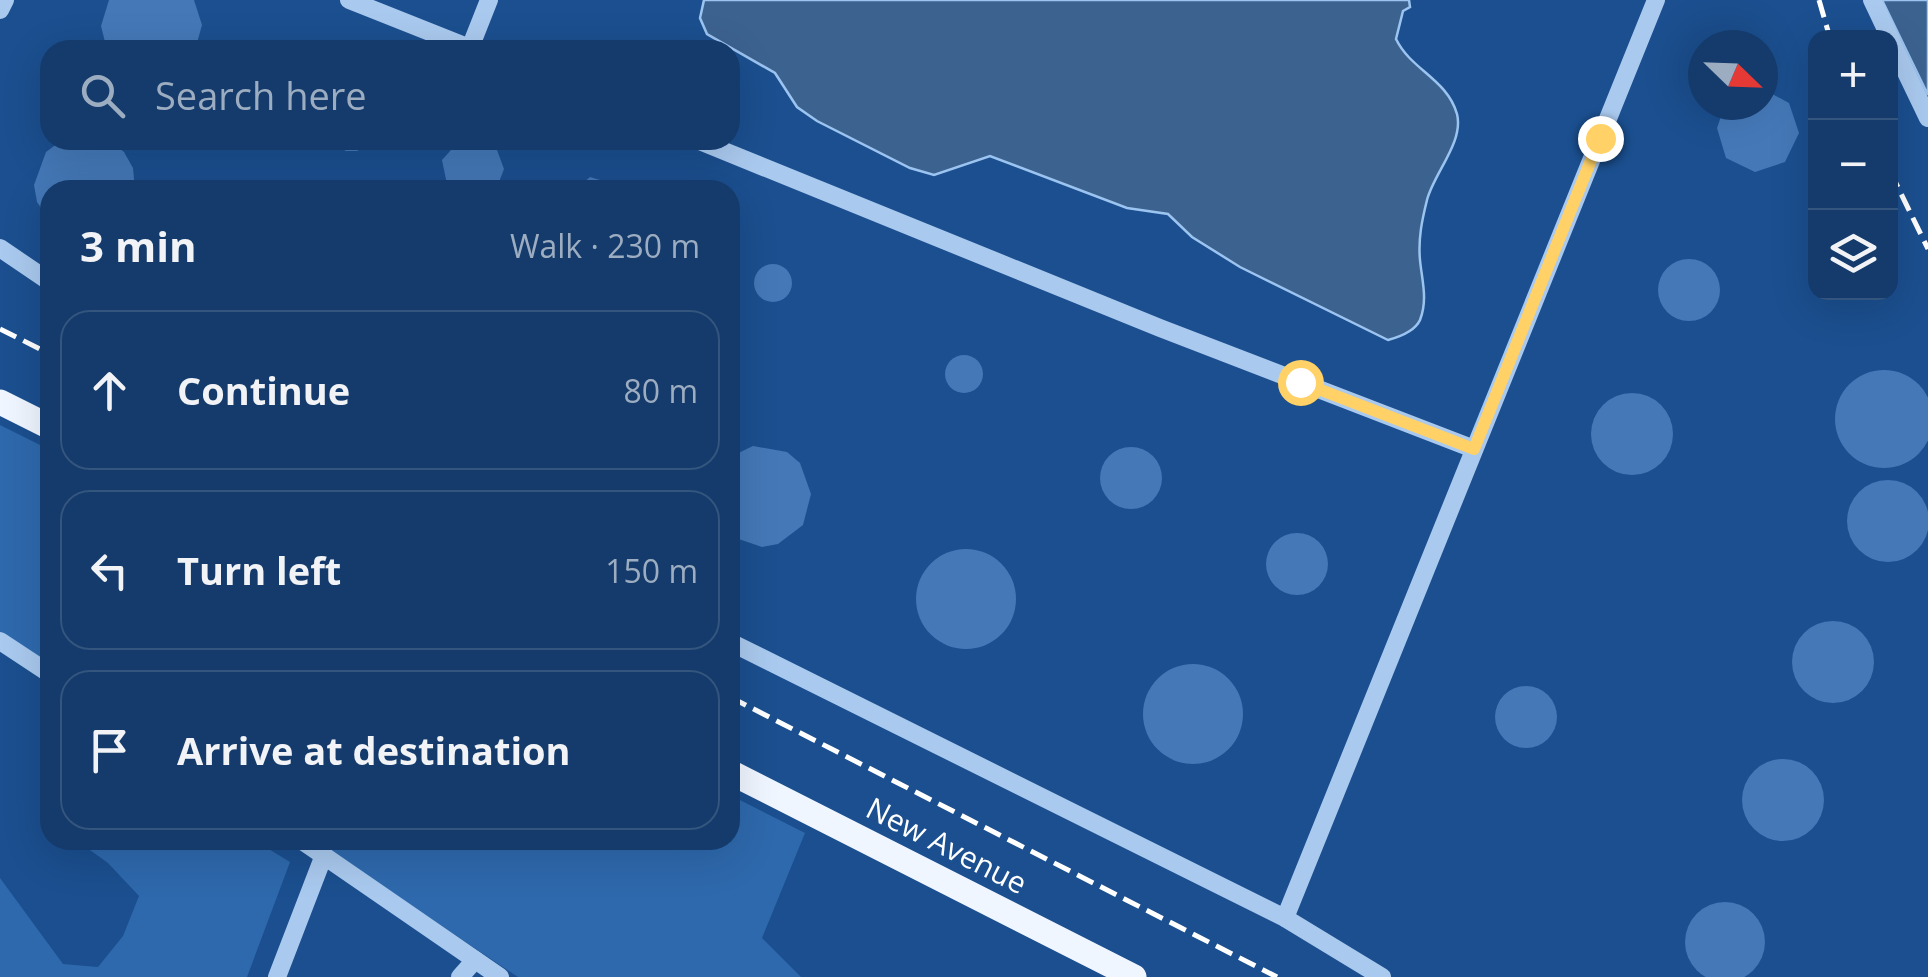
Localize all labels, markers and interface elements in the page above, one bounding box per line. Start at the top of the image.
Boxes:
north arrow [1688,30,1778,120]
map controls [1808,30,1898,300]
button: + [1808,30,1898,120]
search box [40,40,740,150]
icon: search [75,68,130,123]
text: Search here [155,69,367,121]
route end [1578,116,1624,162]
button: − [1808,120,1898,210]
button: layers [1808,210,1898,300]
text: 3 min [80,217,197,274]
text: Walk · 230 m [510,224,700,267]
route start [1278,360,1324,406]
icon: ahead [82,363,137,418]
text: Continue [177,364,350,416]
text: 80 m [623,369,698,412]
icon: left [82,543,137,598]
text: Turn left [177,544,341,596]
text: 150 m [605,549,698,592]
icon: arrive [82,723,137,778]
text: Arrive at destination [177,724,571,776]
street label: New Avenue [860,787,1034,903]

